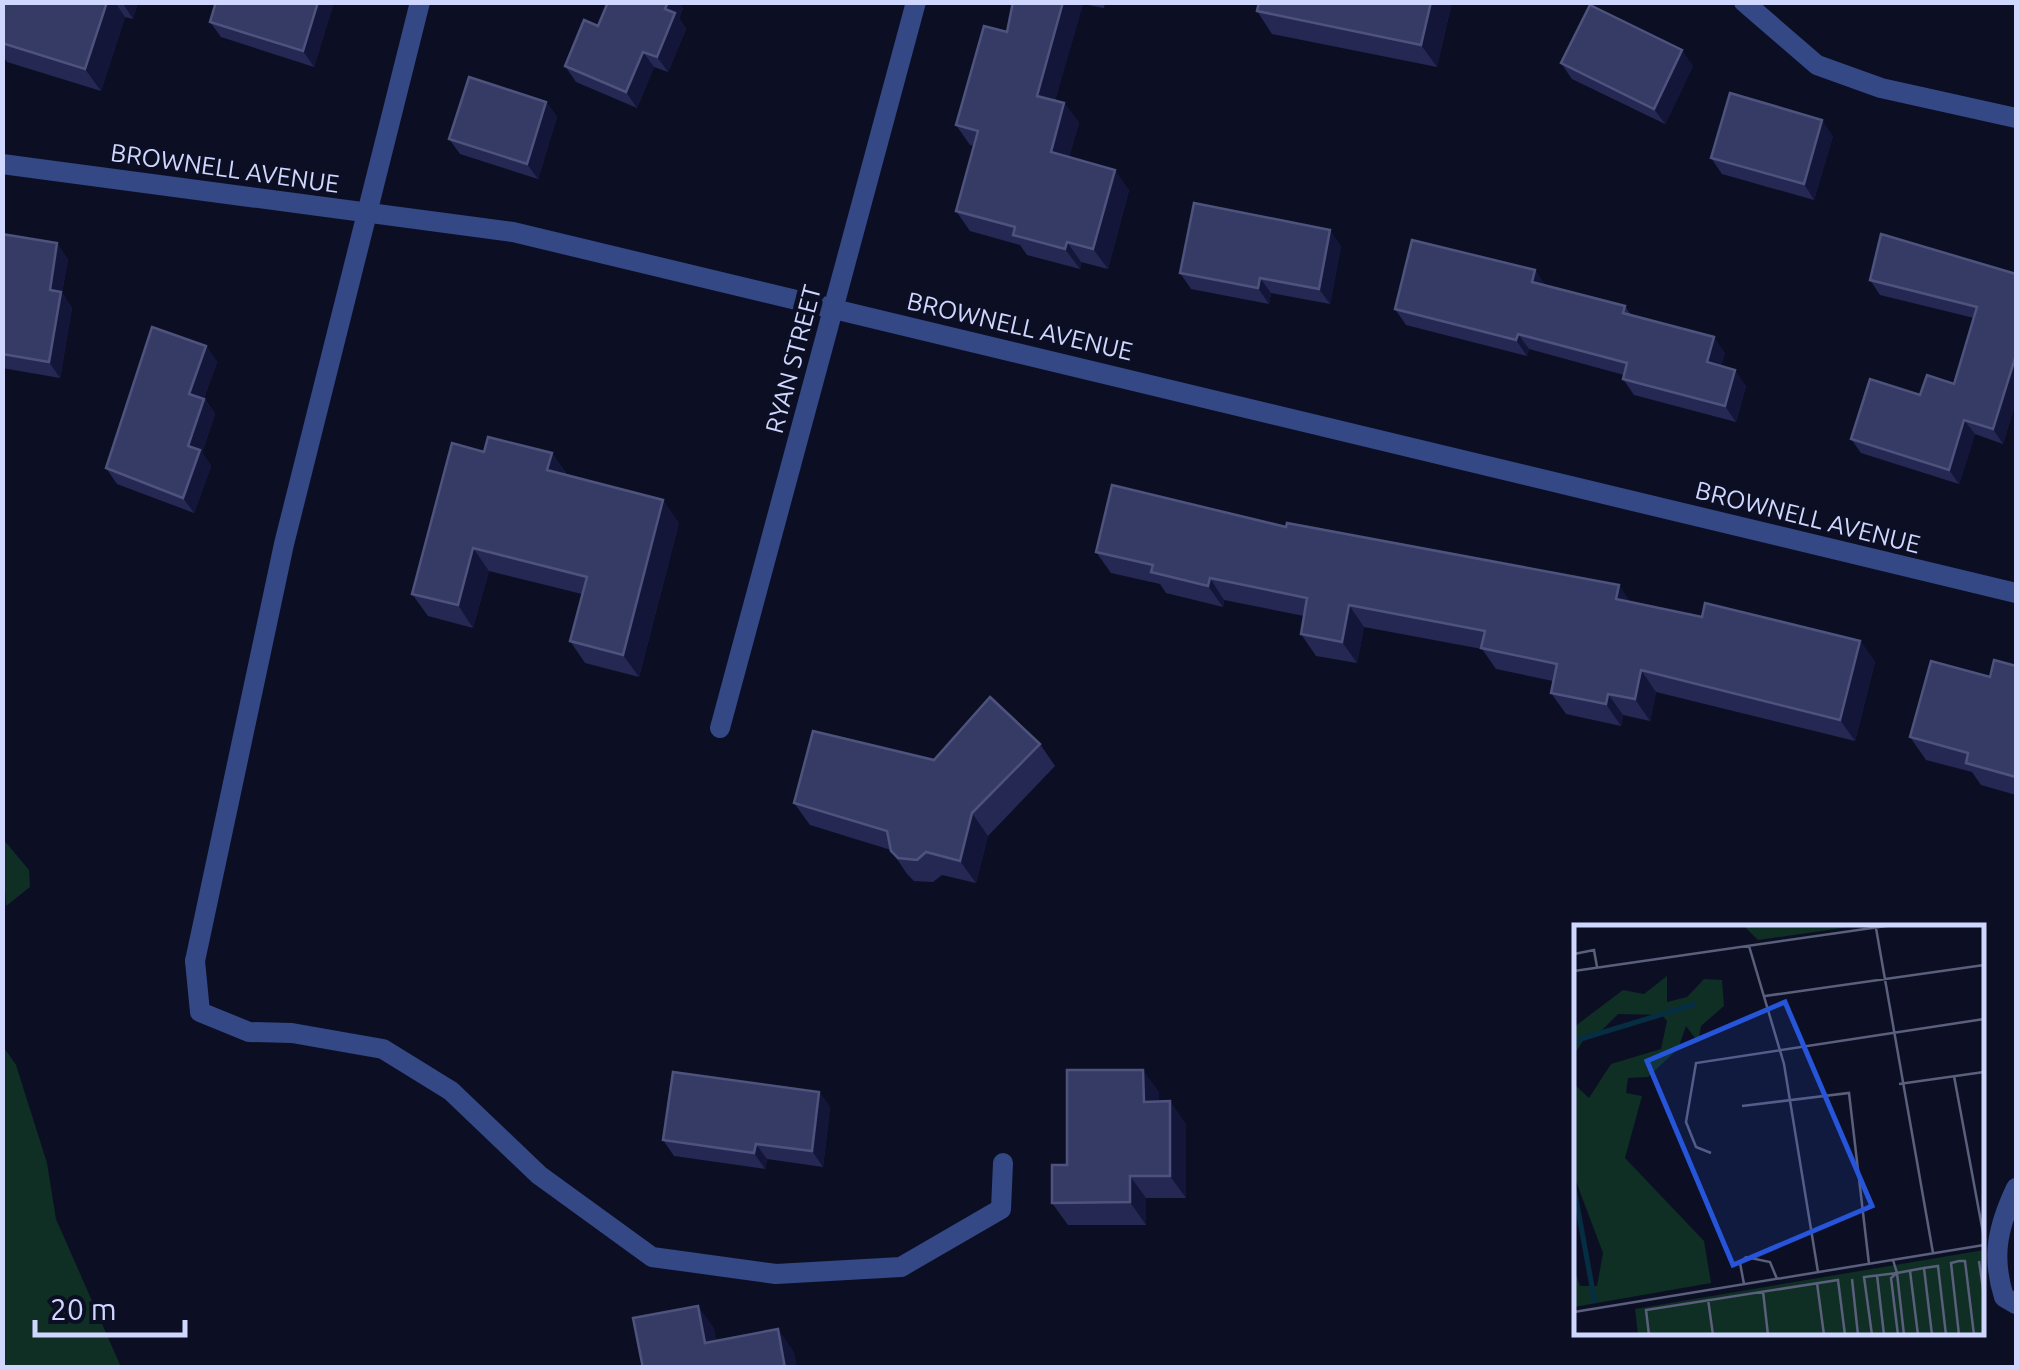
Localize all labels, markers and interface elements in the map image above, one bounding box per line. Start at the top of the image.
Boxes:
street label: BROWNELL AVENUE [109,138,341,198]
street label: RYAN STREET [760,282,826,436]
street label: BROWNELL AVENUE [904,286,1136,366]
street label: BROWNELL AVENUE [1693,476,1923,558]
inset map [1574,925,1984,1335]
scale bar [35,1275,185,1337]
text: 20 m [50,1292,117,1326]

